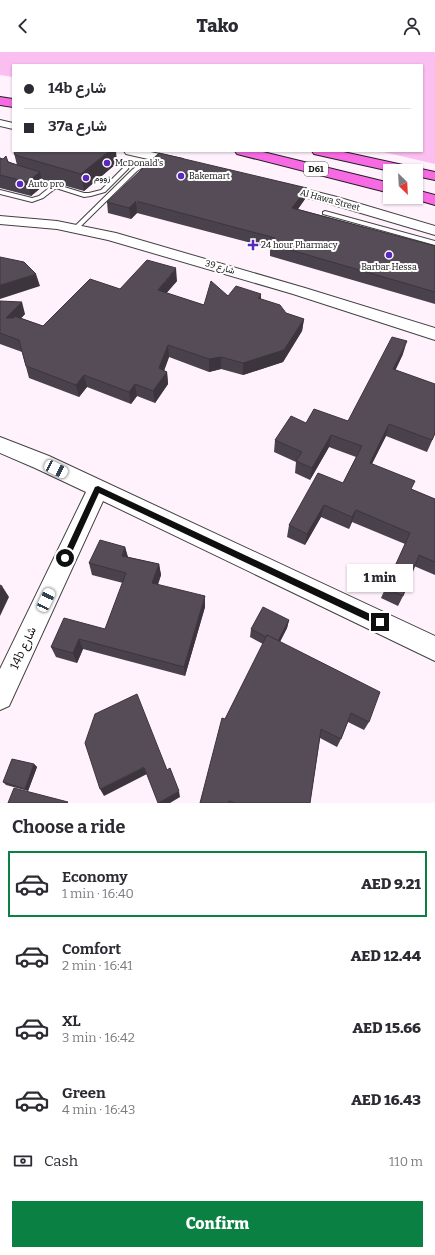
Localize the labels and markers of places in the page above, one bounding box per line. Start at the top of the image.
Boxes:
marker: McDonald's [102,158,112,168]
place label: McDonald's [115,158,163,168]
marker: Bakemart [176,171,186,181]
place label: Bakemart [189,171,231,181]
marker: زووم [81,173,91,183]
place label: زووم [94,173,110,184]
marker: Auto pro [15,179,25,189]
place label: Auto pro [28,179,64,189]
marker: 24 hour Pharmacy [248,240,258,250]
place label: 24 hour Pharmacy [261,240,338,250]
marker: Barbar Hessa [384,250,394,260]
place label: Barbar Hessa [361,262,417,272]

